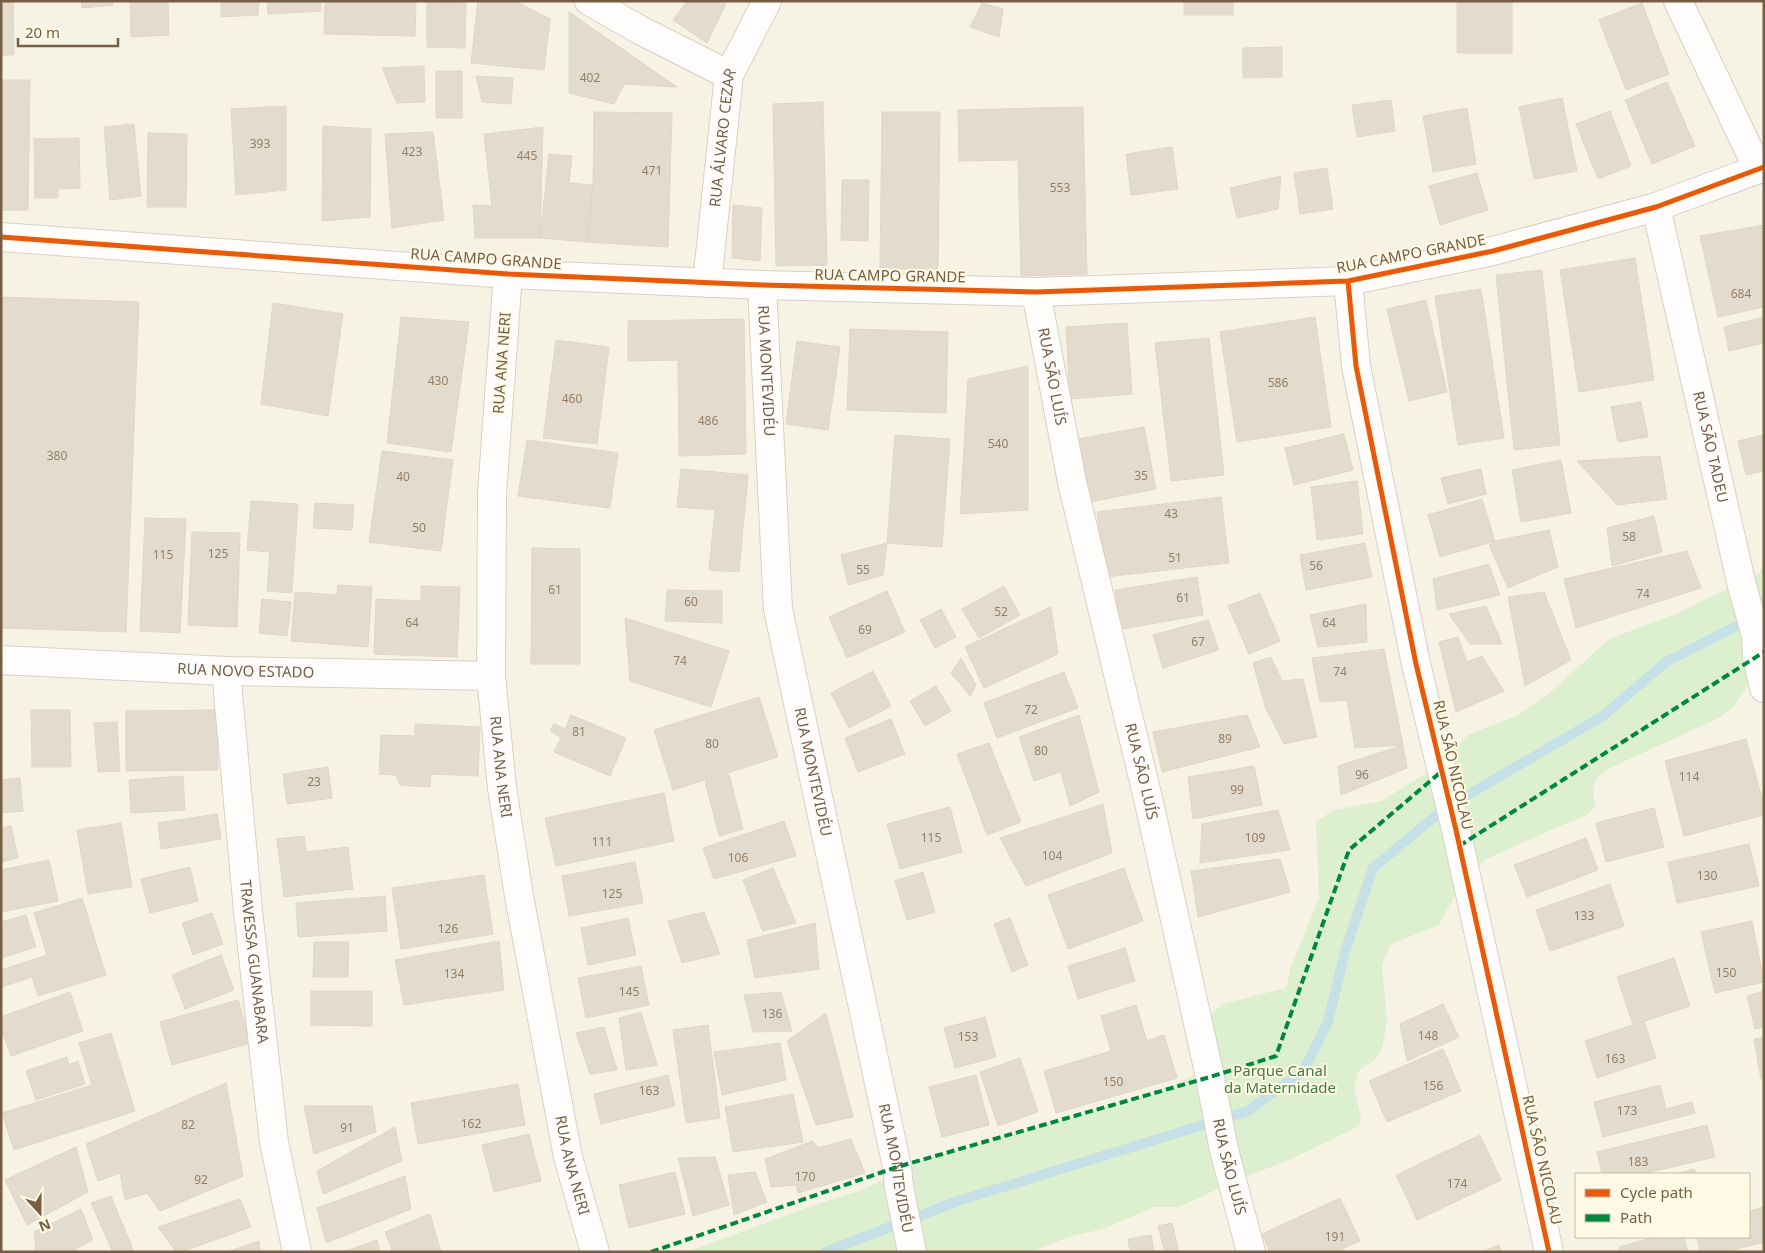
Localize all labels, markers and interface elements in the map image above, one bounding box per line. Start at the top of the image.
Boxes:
scale bar [18,15,118,47]
text: 20 m [25,22,60,42]
street label: RUA ÁLVARO CEZAR [704,64,740,208]
house number: 402 [580,69,600,86]
house number: 393 [250,135,270,152]
house number: 423 [402,143,422,160]
house number: 445 [517,147,537,164]
house number: 471 [642,162,662,179]
house number: 553 [1050,179,1070,196]
street label: RUA CAMPO GRANDE [1335,229,1487,277]
street label: RUA CAMPO GRANDE [410,243,562,273]
street label: RUA CAMPO GRANDE [814,264,966,286]
house number: 684 [1731,285,1751,302]
street label: RUA MONTEVIDÉU [754,305,780,437]
street label: RUA ANA NERI [487,311,515,415]
street label: RUA SÃO LUÍS [1034,326,1072,427]
house number: 430 [428,372,448,389]
house number: 586 [1268,374,1288,391]
street label: RUA SÃO TADEU [1689,389,1734,504]
house number: 460 [562,390,582,407]
house number: 486 [698,412,718,429]
house number: 540 [988,435,1008,452]
house number: 380 [47,447,67,464]
house number: 35 [1134,467,1148,484]
house number: 40 [396,468,410,485]
house number: 43 [1164,505,1178,522]
house number: 50 [412,519,426,536]
house number: 58 [1622,528,1636,545]
house number: 125 [208,545,228,562]
house number: 115 [153,546,173,563]
house number: 51 [1168,549,1182,566]
house number: 56 [1309,557,1323,574]
house number: 55 [856,561,870,578]
house number: 61 [548,581,562,598]
house number: 74 [1636,585,1650,602]
house number: 61 [1176,589,1190,606]
house number: 60 [684,593,698,610]
house number: 52 [994,603,1008,620]
house number: 64 [405,614,419,631]
house number: 64 [1322,614,1336,631]
house number: 69 [858,621,872,638]
house number: 67 [1191,633,1205,650]
house number: 74 [673,652,687,669]
street label: RUA NOVO ESTADO [177,658,315,682]
house number: 74 [1333,663,1347,680]
street label: RUA SÃO NICOLAU [1429,698,1479,832]
house number: 72 [1024,701,1038,718]
street label: RUA MONTEVIDÉU [790,705,837,838]
street label: RUA ANA NERI [486,715,518,819]
street label: RUA SÃO LUÍS [1121,721,1164,821]
house number: 81 [572,723,586,740]
house number: 89 [1218,730,1232,747]
house number: 80 [705,735,719,752]
house number: 80 [1034,742,1048,759]
house number: 96 [1355,766,1369,783]
house number: 114 [1679,768,1699,785]
house number: 23 [307,773,321,790]
house number: 99 [1230,781,1244,798]
house number: 115 [921,829,941,846]
house number: 109 [1245,829,1265,846]
house number: 111 [592,833,612,850]
house number: 104 [1042,847,1062,864]
house number: 106 [728,849,748,866]
house number: 130 [1697,867,1717,884]
street label: TRAVESSA GUANABARA [236,879,274,1045]
house number: 125 [602,885,622,902]
house number: 133 [1574,907,1594,924]
house number: 126 [438,920,458,937]
house number: 150 [1716,964,1736,981]
house number: 134 [444,965,464,982]
house number: 145 [619,983,639,1000]
house number: 136 [762,1005,782,1022]
house number: 148 [1418,1027,1438,1044]
house number: 153 [958,1028,978,1045]
house number: 163 [1605,1050,1625,1067]
park label: Parque Canal da Maternidade [1224,1060,1336,1097]
house number: 150 [1103,1073,1123,1090]
house number: 156 [1423,1077,1443,1094]
house number: 163 [639,1082,659,1099]
street label: RUA SÃO NICOLAU [1518,1093,1568,1227]
street label: RUA MONTEVIDÉU [875,1101,919,1235]
house number: 173 [1617,1102,1637,1119]
street label: RUA ANA NERI [551,1114,595,1217]
house number: 162 [461,1115,481,1132]
house number: 82 [181,1116,195,1133]
street label: RUA SÃO LUÍS [1209,1117,1252,1217]
house number: 91 [340,1119,354,1136]
house number: 183 [1628,1153,1648,1170]
house number: 170 [795,1168,815,1185]
house number: 92 [194,1171,208,1188]
legend [1575,1173,1750,1238]
house number: 174 [1447,1175,1467,1192]
text: Cycle path [1620,1182,1693,1202]
north arrow [15,1188,65,1238]
text: Path [1620,1207,1652,1227]
text: N [36,1215,54,1237]
house number: 191 [1325,1228,1345,1245]

